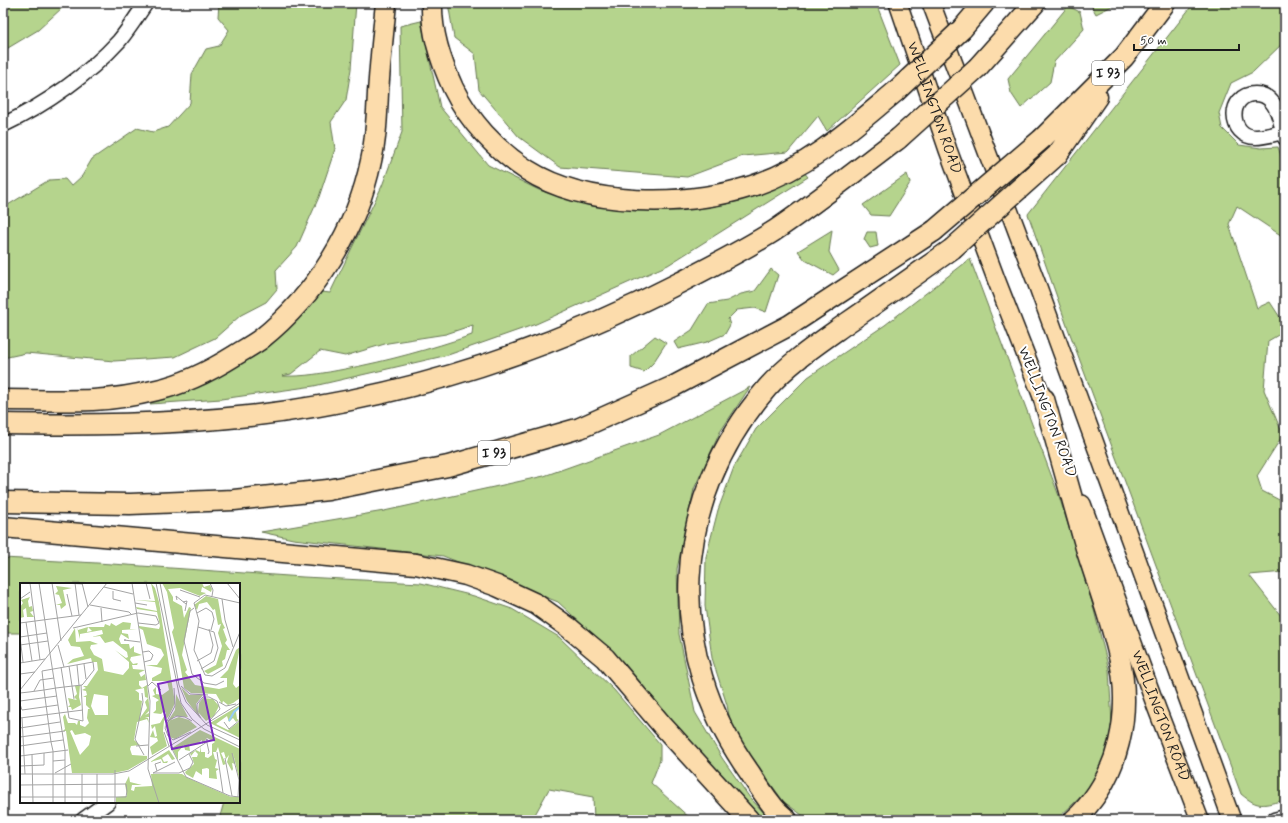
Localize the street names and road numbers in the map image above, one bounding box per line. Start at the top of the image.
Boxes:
street label: WELLINGTON ROAD [902,39,966,177]
road number: I 93 [1092,61,1124,85]
street label: WELLINGTON ROAD [1013,344,1081,480]
road number: I 93 [478,441,510,465]
street label: WELLINGTON ROAD [1126,648,1194,784]

